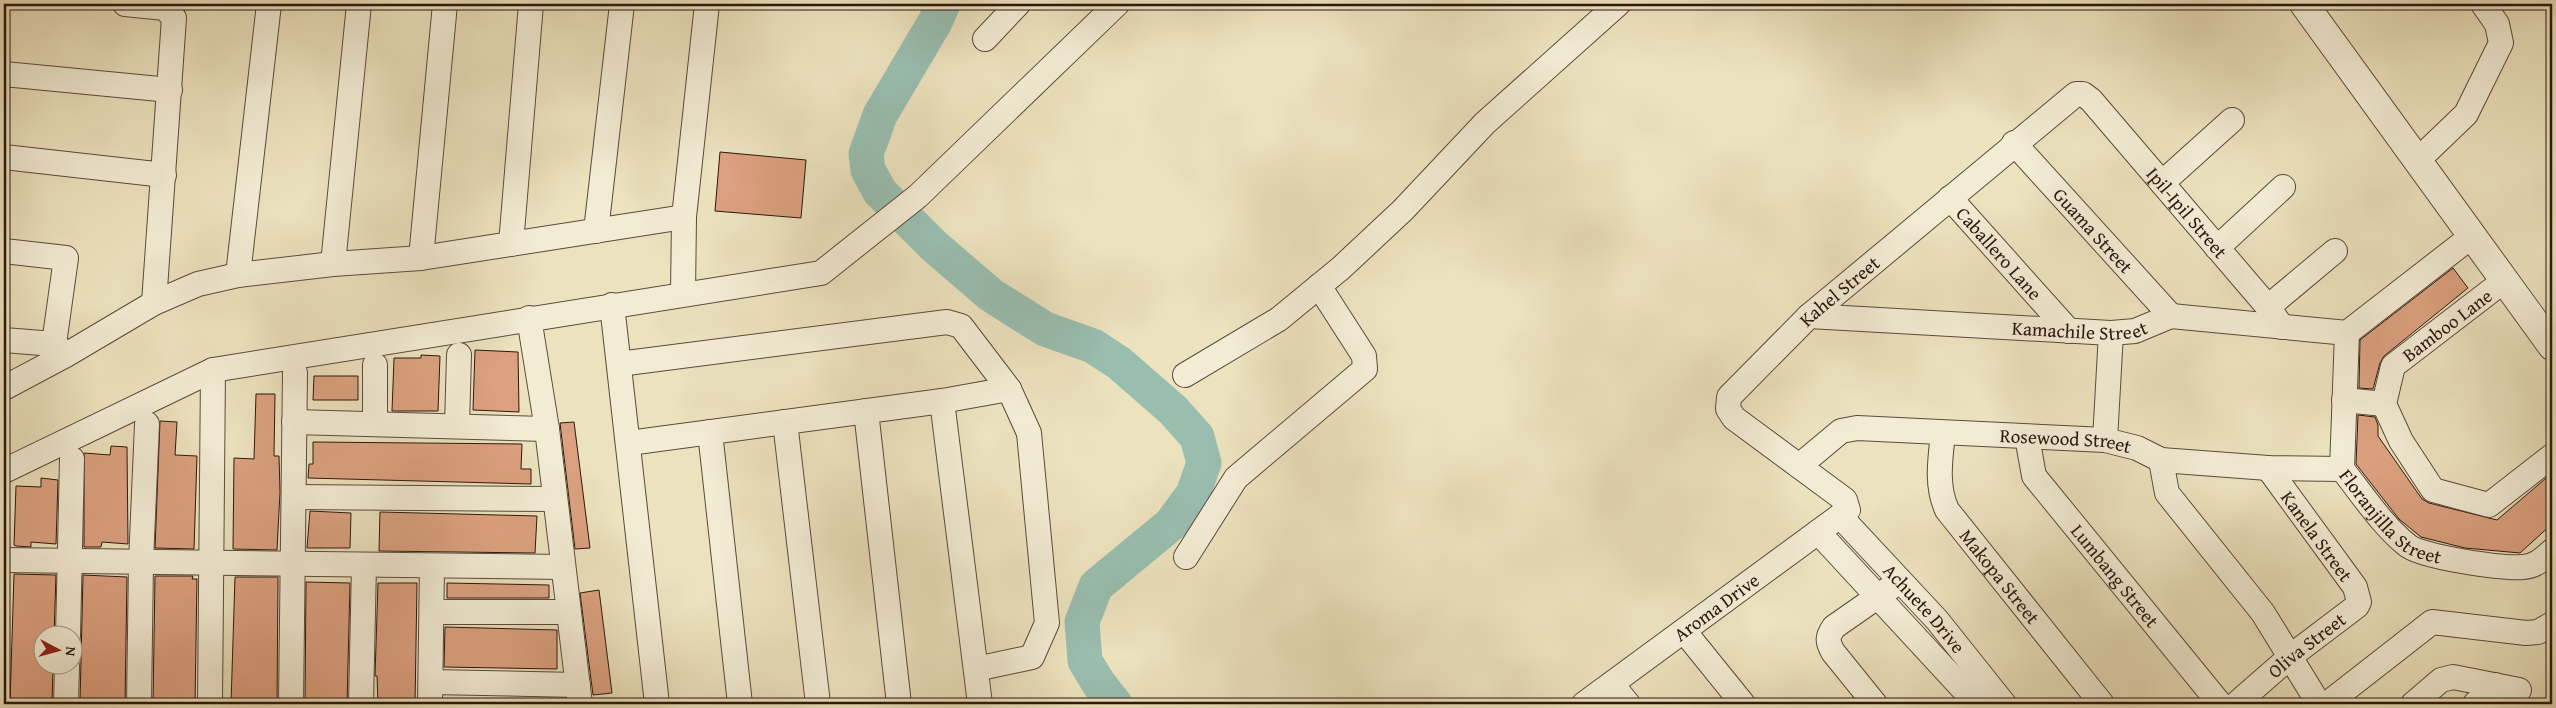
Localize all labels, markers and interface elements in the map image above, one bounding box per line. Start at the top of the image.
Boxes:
street label: Ipil-Ipil Street [2140,161,2235,265]
street label: Guama Street [2047,181,2140,280]
street label: Caballero Lane [1950,200,2049,306]
street label: Kahel Street [1792,249,1886,333]
street label: Bamboo Lane [2396,282,2498,368]
street label: Kamachile Street [2011,313,2152,347]
street label: Rosewood Street [1999,421,2135,460]
street label: Floranjilla Street [2333,463,2445,571]
street label: Kanela Street [2274,485,2360,587]
street label: Lumbang Street [2064,518,2166,633]
street label: Makopa Street [1953,523,2047,630]
street label: Achuete Drive [1877,557,1972,659]
street label: Aroma Drive [1668,566,1765,648]
street label: Oliva Street [2261,605,2352,685]
north arrow [32,626,82,676]
text: N [60,646,81,658]

